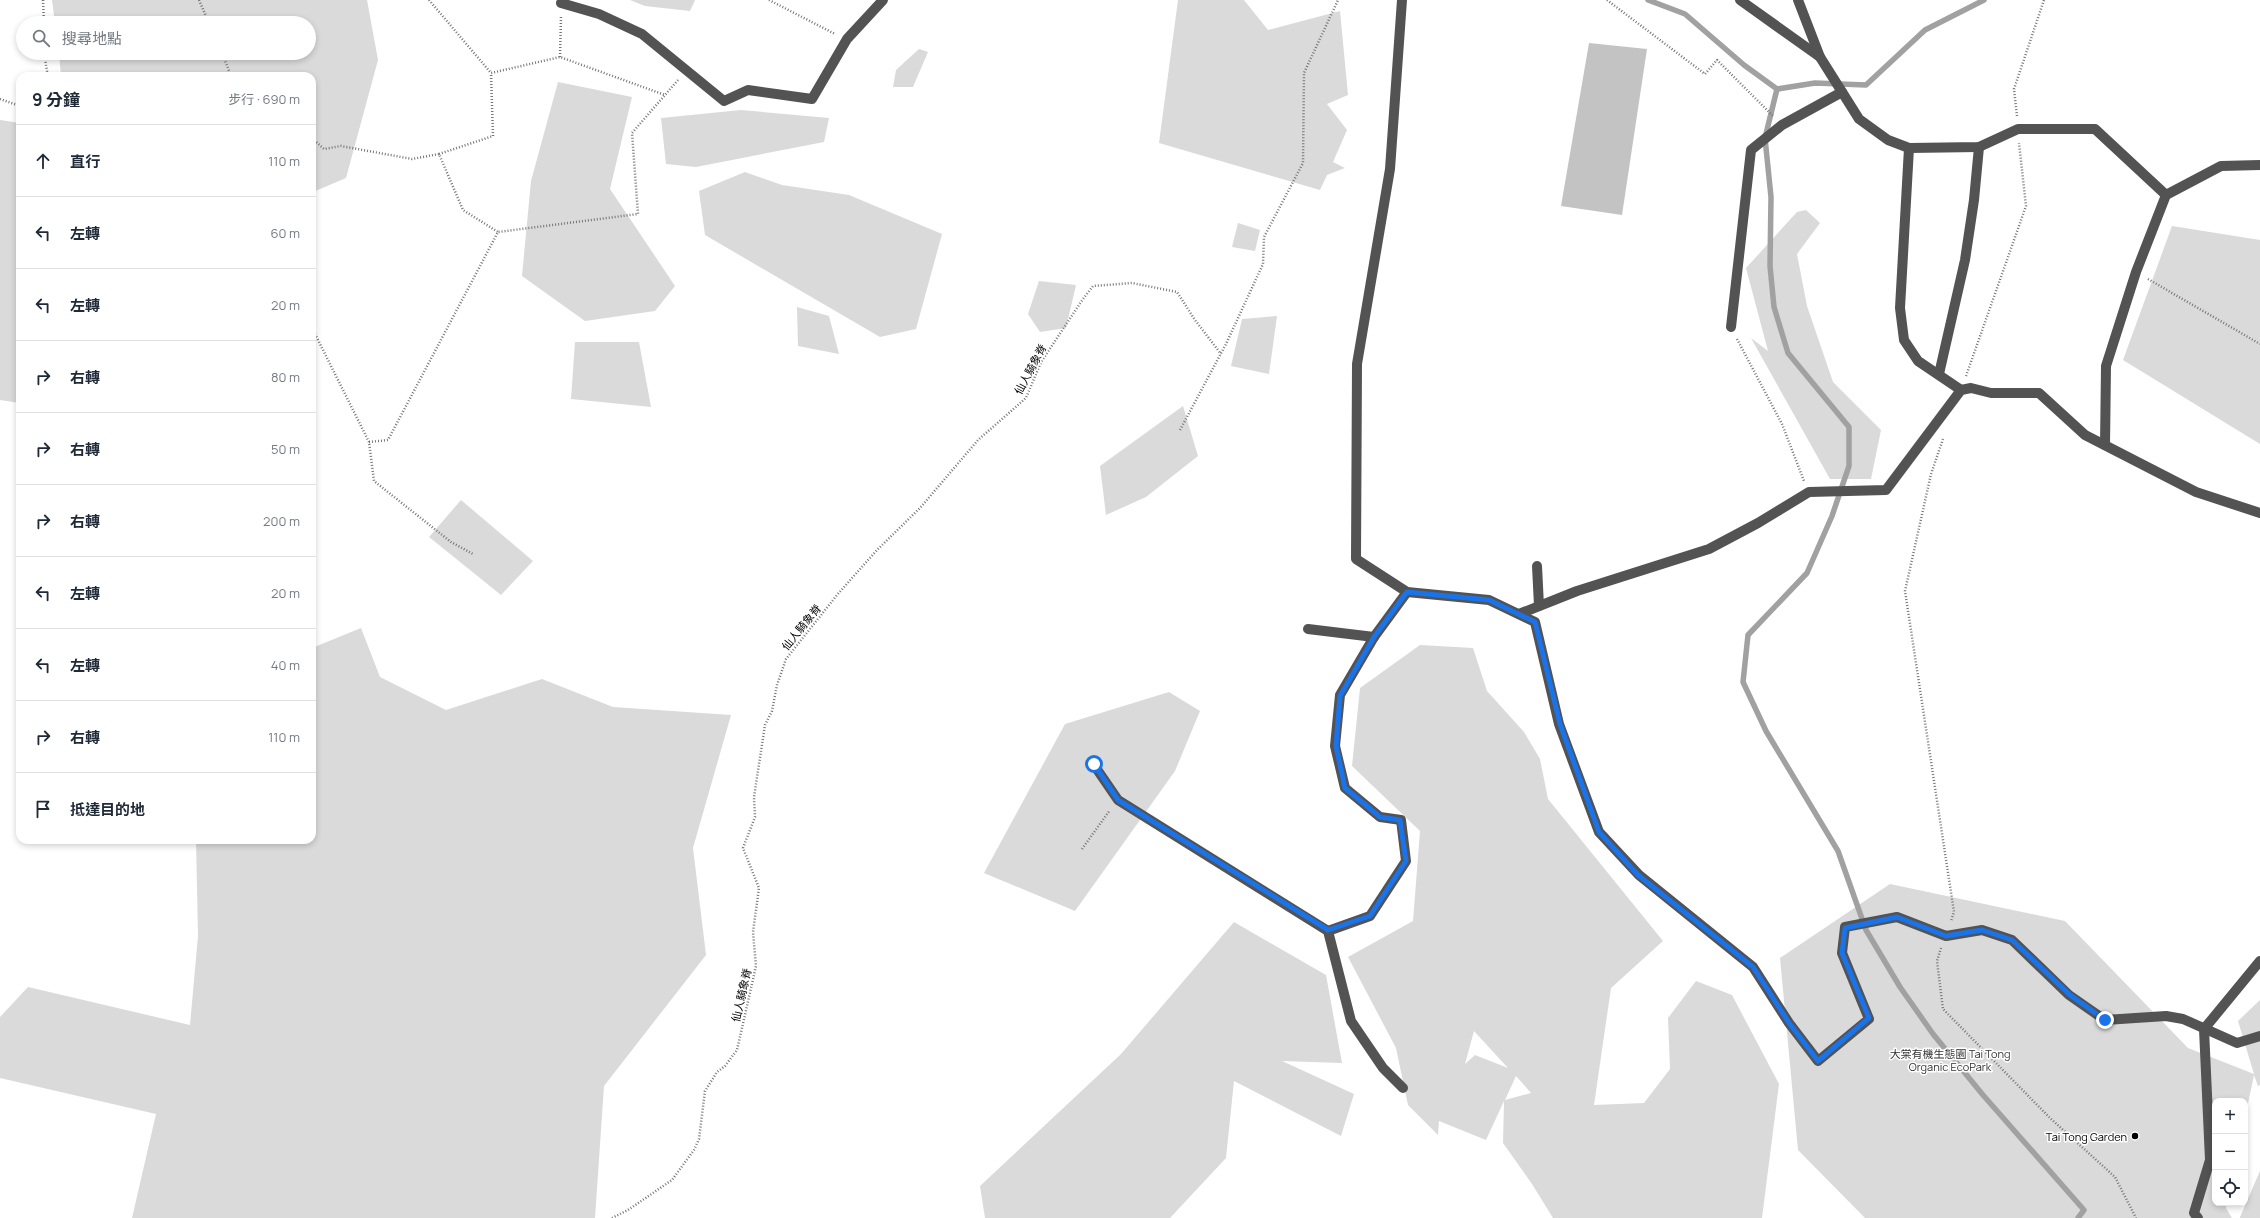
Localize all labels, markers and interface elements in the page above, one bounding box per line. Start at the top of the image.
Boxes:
search box [16,16,316,60]
icon: search [30,27,52,49]
text: 搜尋地點 [62,28,122,49]
text: 9 分鐘 [32,88,80,111]
text: 步行 · 690 m [228,90,300,108]
icon: ahead [32,150,54,172]
text: 直行 [70,151,100,172]
text: 110 m [268,152,300,170]
icon: left [32,222,54,244]
text: 左轉 [70,223,100,244]
text: 60 m [270,224,300,242]
icon: left [32,294,54,316]
text: 左轉 [70,295,100,316]
text: 20 m [271,296,300,314]
street label: 仙人騎象脊 [1010,341,1050,397]
icon: right [32,366,54,388]
text: 右轉 [70,367,100,388]
text: 80 m [271,368,300,386]
icon: right [32,438,54,460]
text: 右轉 [70,439,100,460]
text: 50 m [271,440,300,458]
icon: right [32,510,54,532]
text: 右轉 [70,511,100,532]
text: 200 m [263,512,300,530]
icon: left [32,582,54,604]
text: 左轉 [70,583,100,604]
text: 20 m [271,584,300,602]
street label: 仙人騎象脊 [778,601,824,653]
icon: left [32,654,54,676]
text: 左轉 [70,655,100,676]
text: 40 m [271,656,300,674]
icon: right [32,726,54,748]
text: 右轉 [70,727,100,748]
text: 110 m [268,728,300,746]
route start [1085,755,1103,773]
icon: arrive [32,798,54,820]
text: 抵達目的地 [70,799,145,820]
street label: 仙人騎象脊 [728,967,754,1023]
route end [2096,1011,2114,1029]
park label: 大棠有機生態園 Tai Tong Organic EcoPark [1889,1046,2011,1074]
map controls [2212,1098,2248,1206]
button: + [2212,1098,2248,1134]
place label: Tai Tong Garden [2046,1129,2127,1144]
marker: Tai Tong Garden [2130,1131,2140,1141]
button: − [2212,1134,2248,1170]
button: locate [2212,1170,2248,1206]

